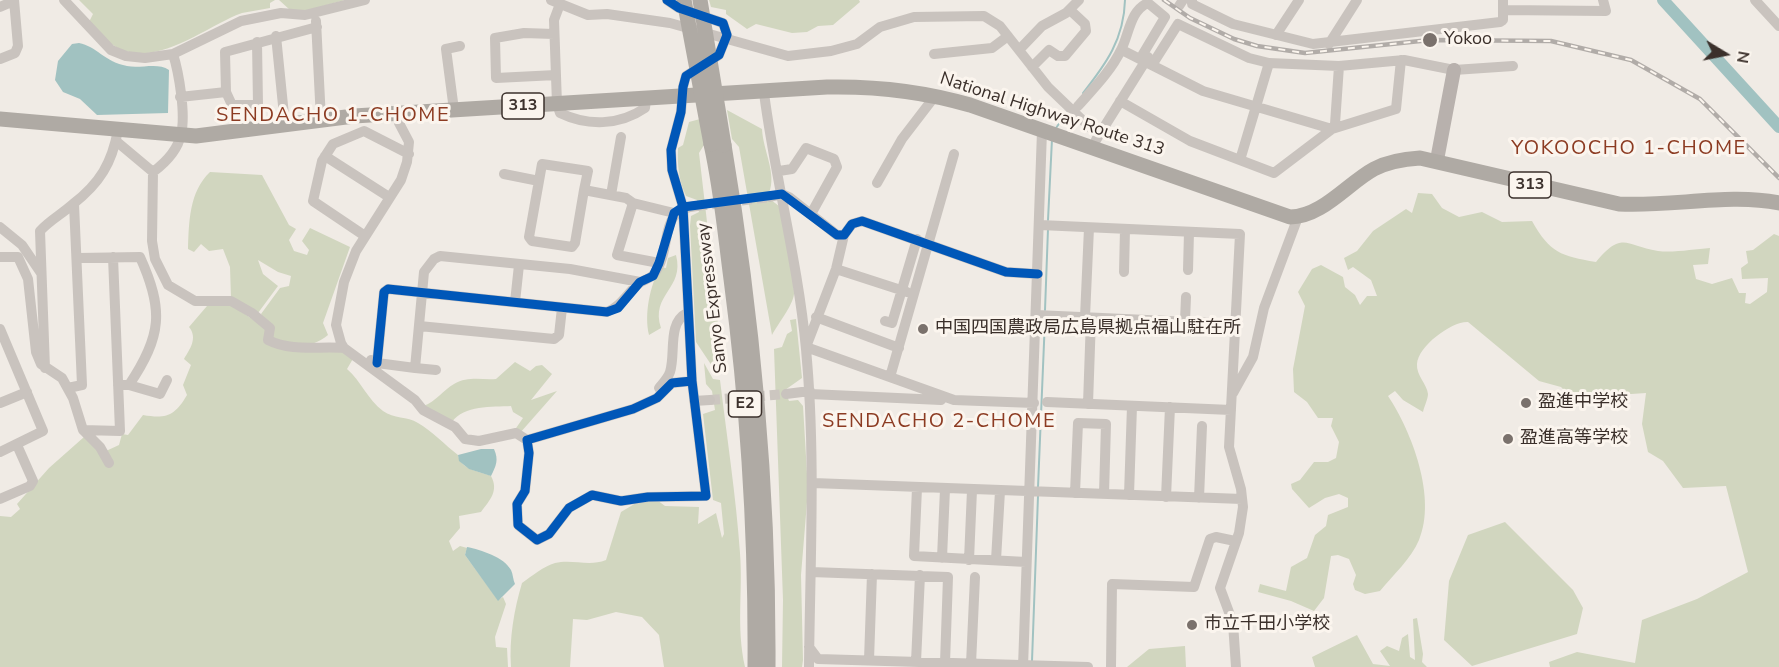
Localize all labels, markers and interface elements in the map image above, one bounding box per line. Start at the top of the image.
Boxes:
north arrow [1695,24,1755,84]
place label: Yokoo [1444,29,1492,51]
marker: Yokoo [1421,31,1439,49]
text: N [1731,49,1755,65]
street label: National Highway Route 313 [937,68,1167,162]
road number: 313 [502,93,544,119]
district label: SENDACHO 1-CHOME [216,104,450,128]
district label: YOKOOCHO 1-CHOME [1511,137,1747,161]
road number: 313 [1509,172,1551,198]
street label: Sanyo Expressway [693,221,733,375]
place label: 中国四国農政局広島県拠点福山駐在所 [935,318,1241,340]
marker: 中国四国農政局広島県拠点福山駐在所 [916,322,930,336]
road number: E2 [728,391,762,417]
place label: 盈進中学校 [1538,392,1628,414]
marker: 盈進中学校 [1519,396,1533,410]
district label: SENDACHO 2-CHOME [822,410,1056,434]
place label: 盈進高等学校 [1520,428,1628,450]
marker: 盈進高等学校 [1501,432,1515,446]
place label: 市立千田小学校 [1204,614,1330,636]
marker: 市立千田小学校 [1185,618,1199,632]

